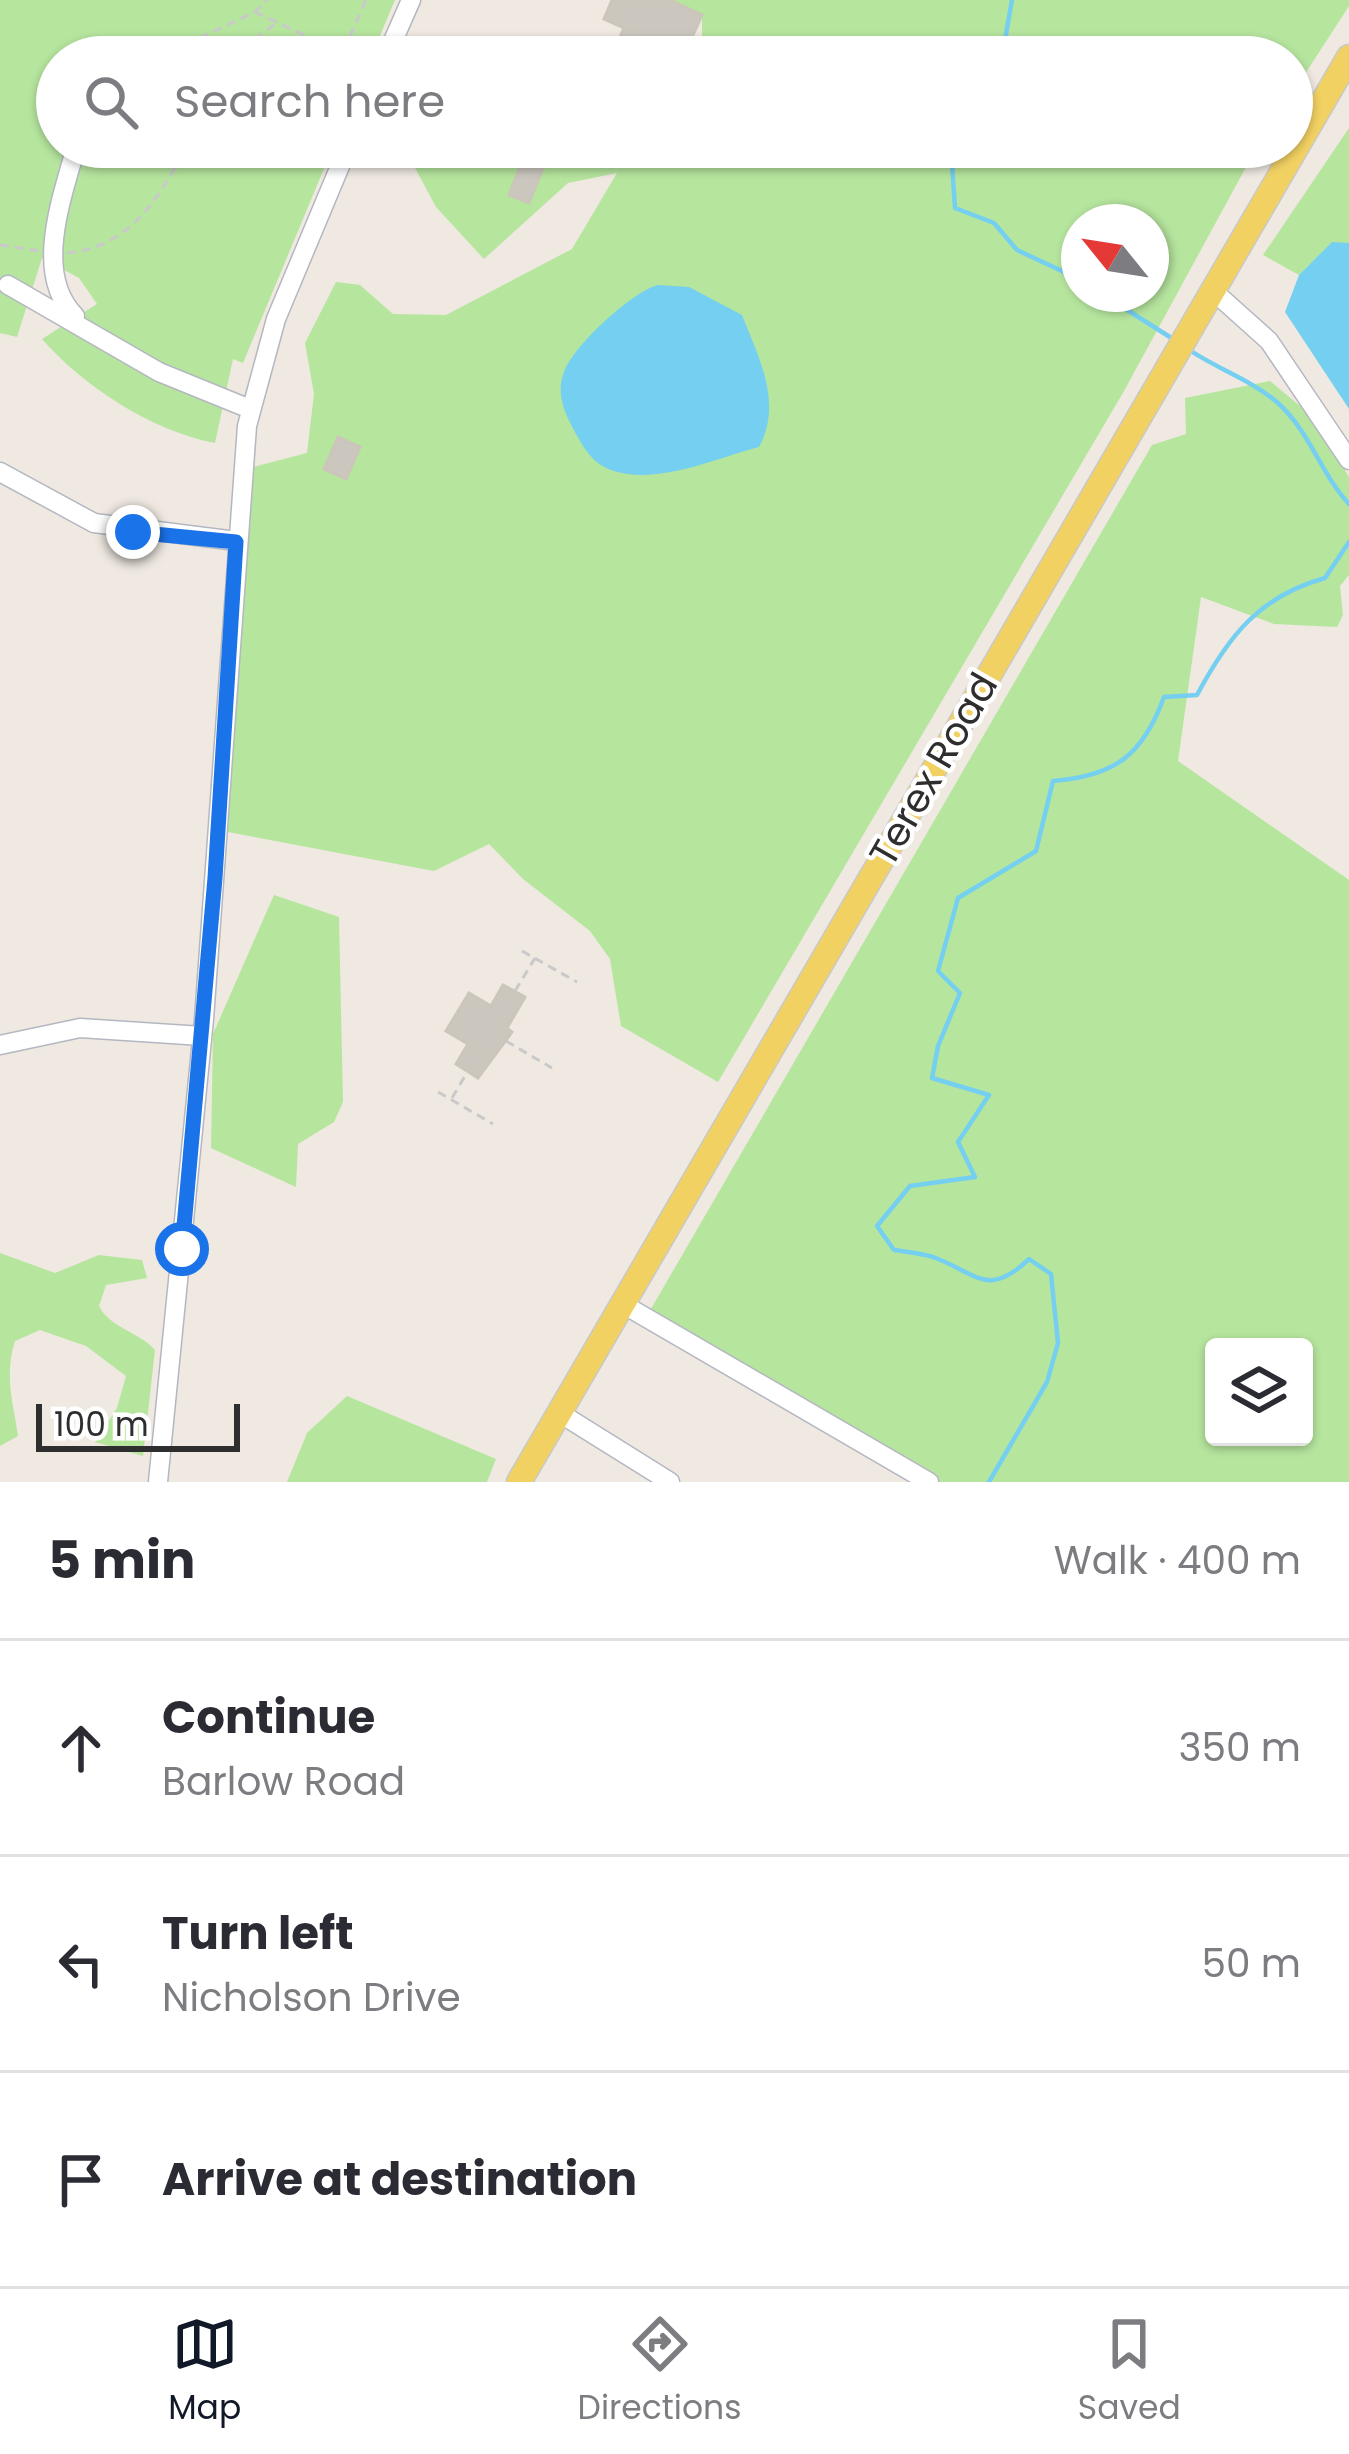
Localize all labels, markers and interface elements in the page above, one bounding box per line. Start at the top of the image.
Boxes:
search box [36,36,1313,168]
icon: search [78,69,144,135]
text: Search here [174,70,445,133]
north arrow [1061,204,1169,312]
route end [106,505,160,559]
street label: Terex Road [856,663,1011,876]
route start [155,1222,209,1276]
map controls [1205,1338,1313,1446]
button: layers [1205,1338,1313,1446]
scale bar [36,1398,240,1451]
text: 100 m [54,1401,149,1448]
text: 5 min [48,1524,195,1596]
text: Walk · 400 m [1054,1533,1301,1588]
text: Continue [162,1686,375,1749]
icon: ahead [48,1715,114,1781]
text: 350 m [1178,1720,1301,1775]
text: Barlow Road [162,1754,405,1809]
text: Turn left [162,1902,354,1965]
icon: left [48,1931,114,1997]
text: 50 m [1201,1936,1301,1991]
text: Nicholson Drive [162,1970,461,2025]
icon: arrive [48,2147,114,2213]
text: Arrive at destination [162,2148,637,2211]
tab: Map [168,2311,241,2433]
tab: Directions [578,2311,741,2433]
tab: Saved [1078,2311,1181,2433]

